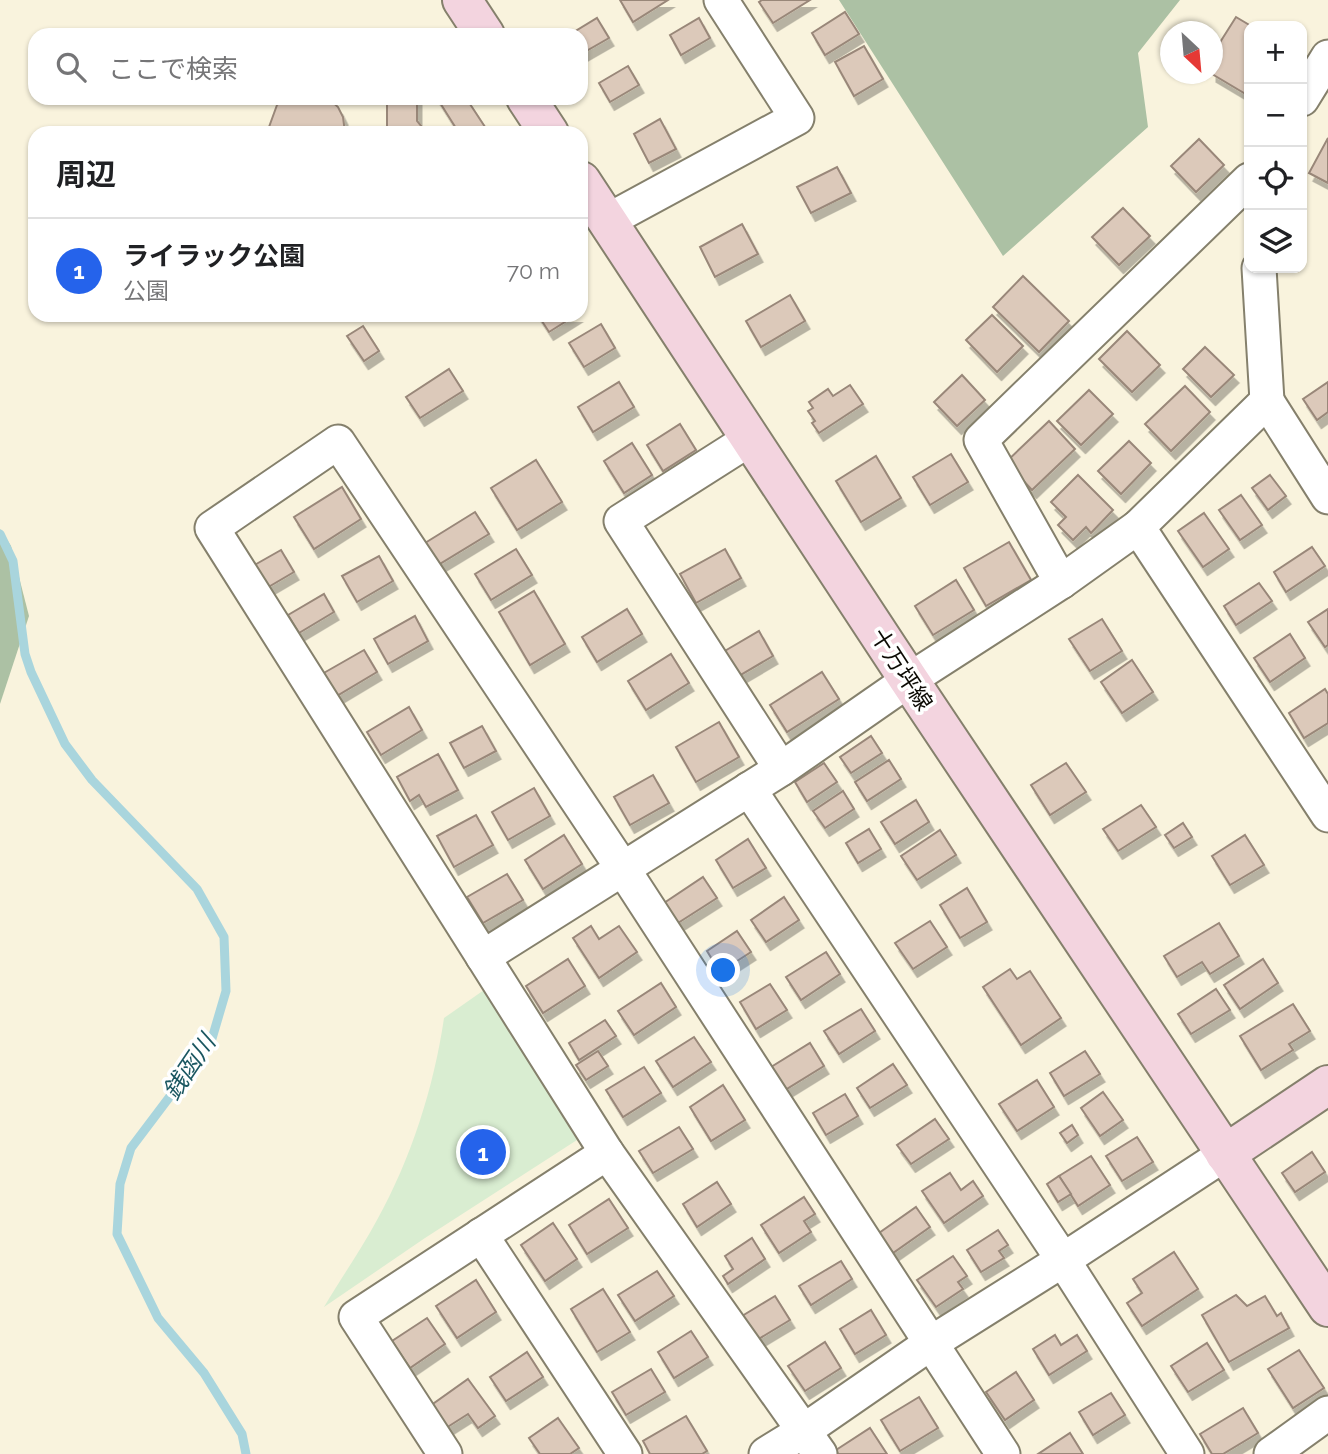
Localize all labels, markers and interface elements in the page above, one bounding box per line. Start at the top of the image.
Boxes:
north arrow [1160,21,1223,84]
map controls [1244,21,1307,273]
button: + [1244,21,1307,84]
search box [28,28,588,105]
icon: search [52,48,90,86]
text: ここで検索 [108,54,238,84]
button: − [1244,84,1307,147]
button: locate [1244,147,1307,210]
text: 周辺 [56,157,116,192]
button: layers [1244,210,1307,273]
text: ライラック公園 [123,241,305,271]
text: 1 [73,257,85,284]
text: 70 m [507,257,560,284]
text: 公園 [123,277,169,304]
street label: 十万坪線 [866,623,938,715]
your location [706,953,740,987]
water label: 銭函川 [157,1027,223,1105]
pin: 1 [460,1126,506,1178]

